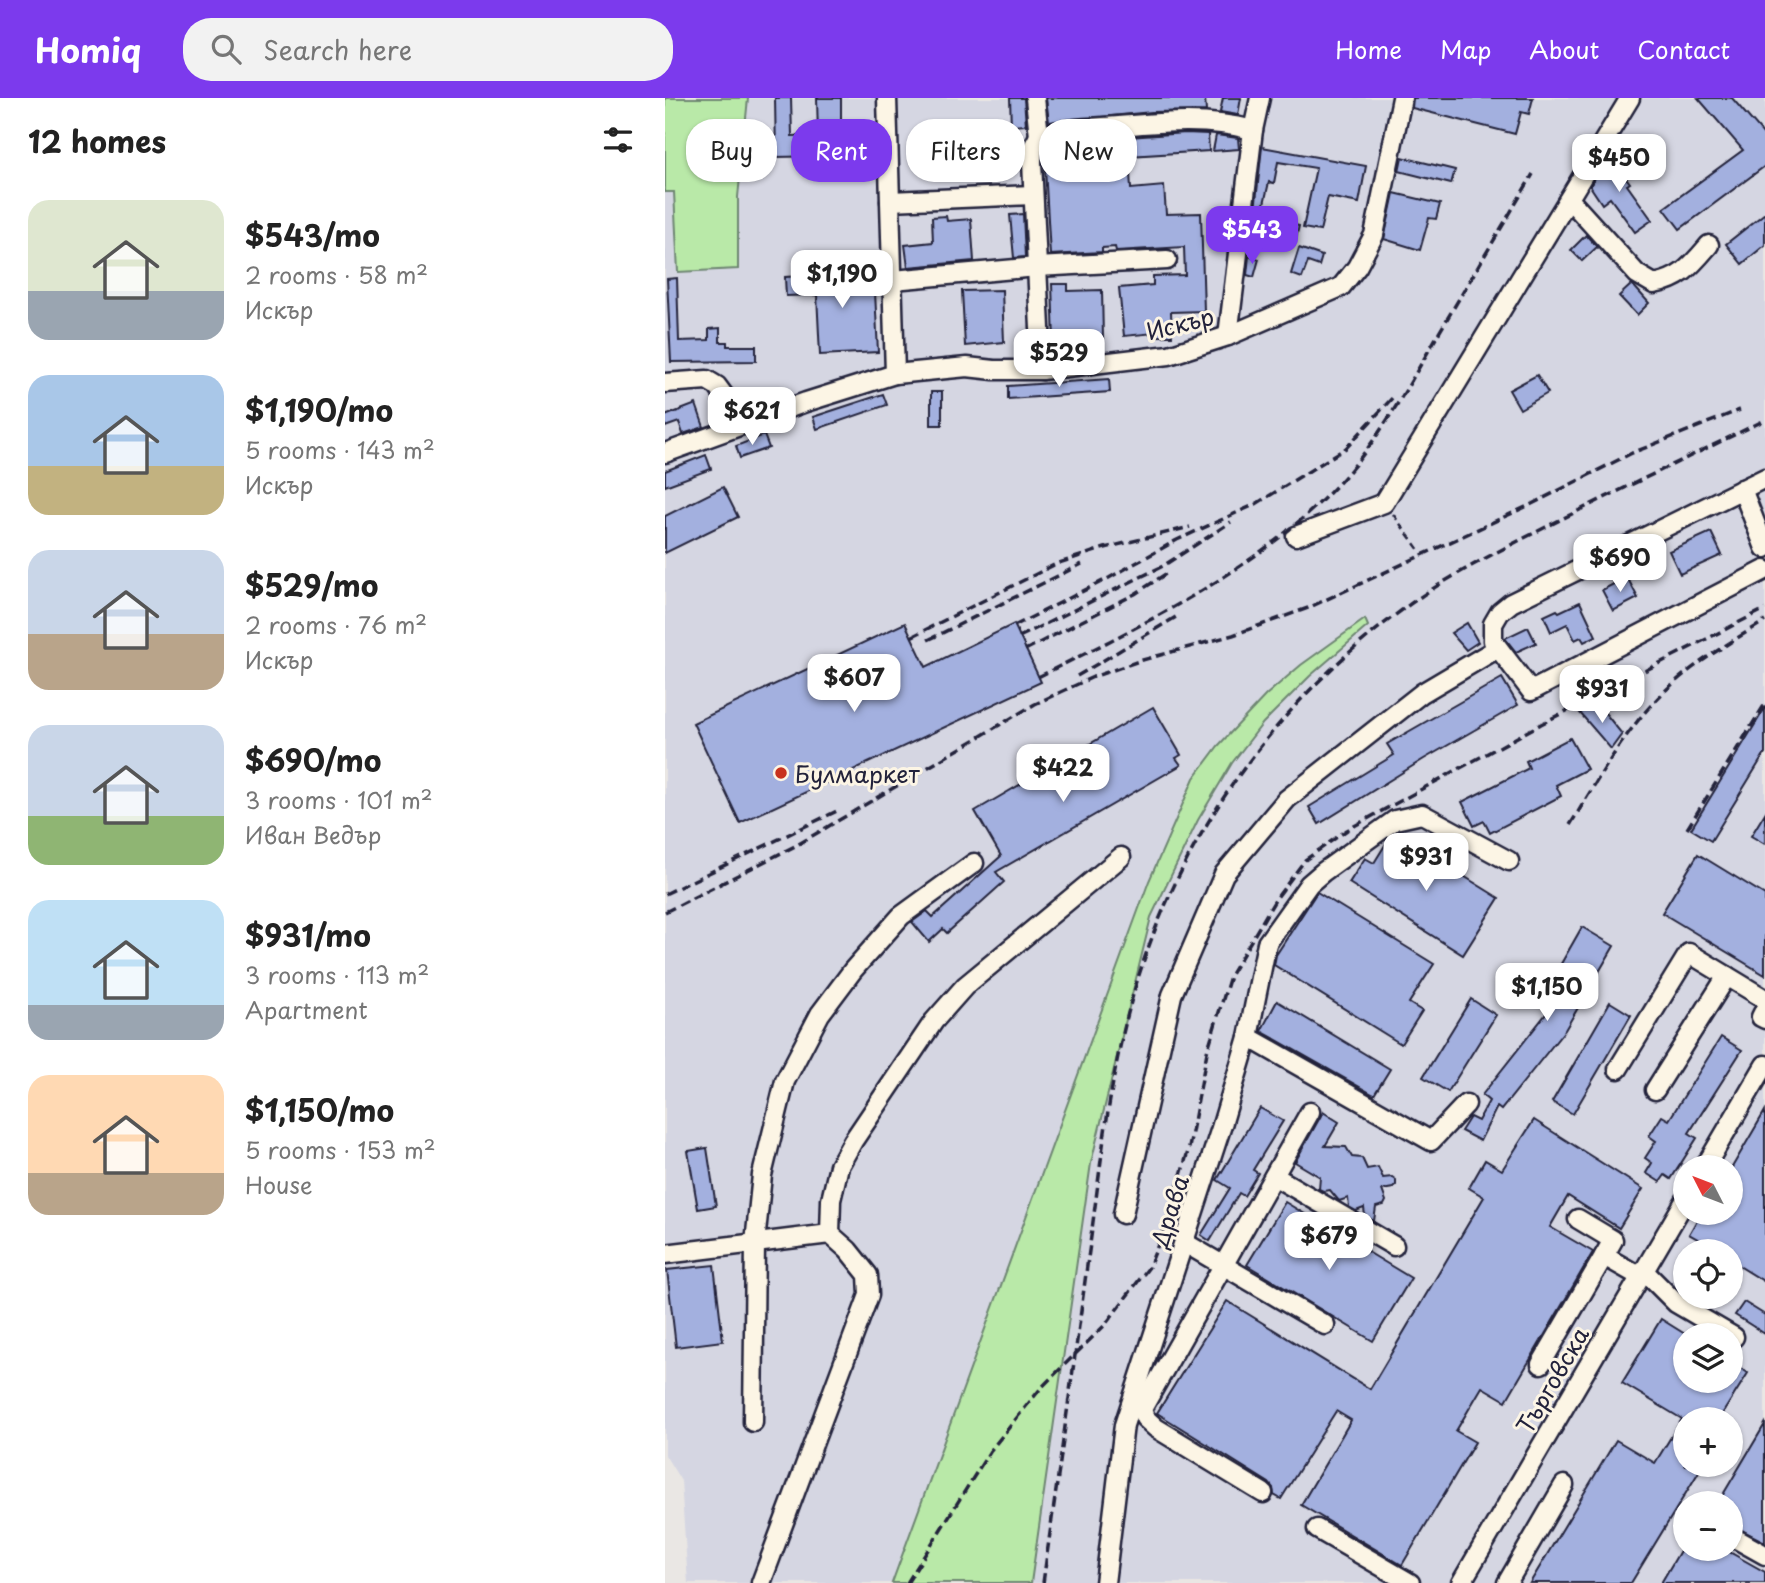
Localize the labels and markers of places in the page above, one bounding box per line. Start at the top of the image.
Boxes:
pin: $450 [1578,134,1660,194]
pin: $543 [1211,206,1293,266]
pin: $1,190 [785,250,899,310]
pin: $529 [1018,330,1100,389]
pin: $621 [711,388,793,447]
pin: $690 [1579,534,1661,594]
pin: $607 [813,654,895,714]
pin: $931 [1561,666,1643,725]
pin: $422 [1022,744,1104,804]
place label: Булмаркет [795,756,920,791]
marker: Булмаркет [773,765,789,781]
pin: $931 [1385,834,1467,893]
pin: $1,150 [1490,964,1604,1023]
pin: $679 [1288,1212,1370,1272]

